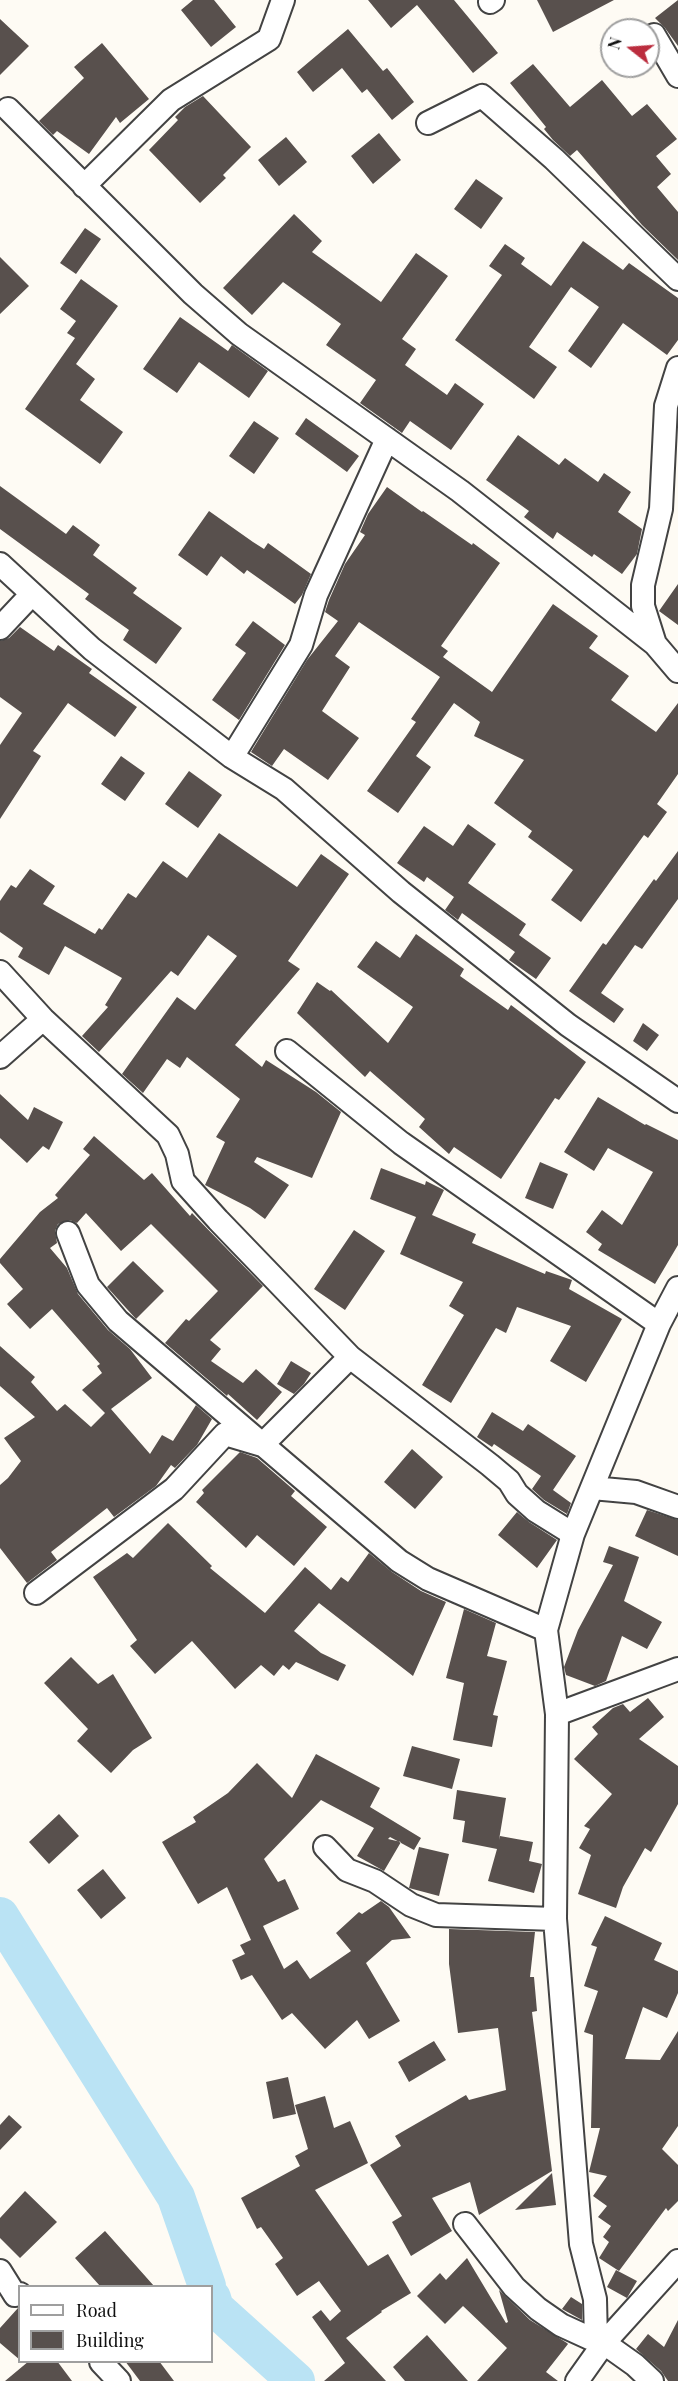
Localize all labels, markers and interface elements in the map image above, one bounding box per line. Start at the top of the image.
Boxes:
north arrow [600,18,660,78]
text: N [602,35,626,52]
legend [18,2285,213,2363]
text: Road [76,2298,117,2322]
text: Building [76,2328,144,2352]

